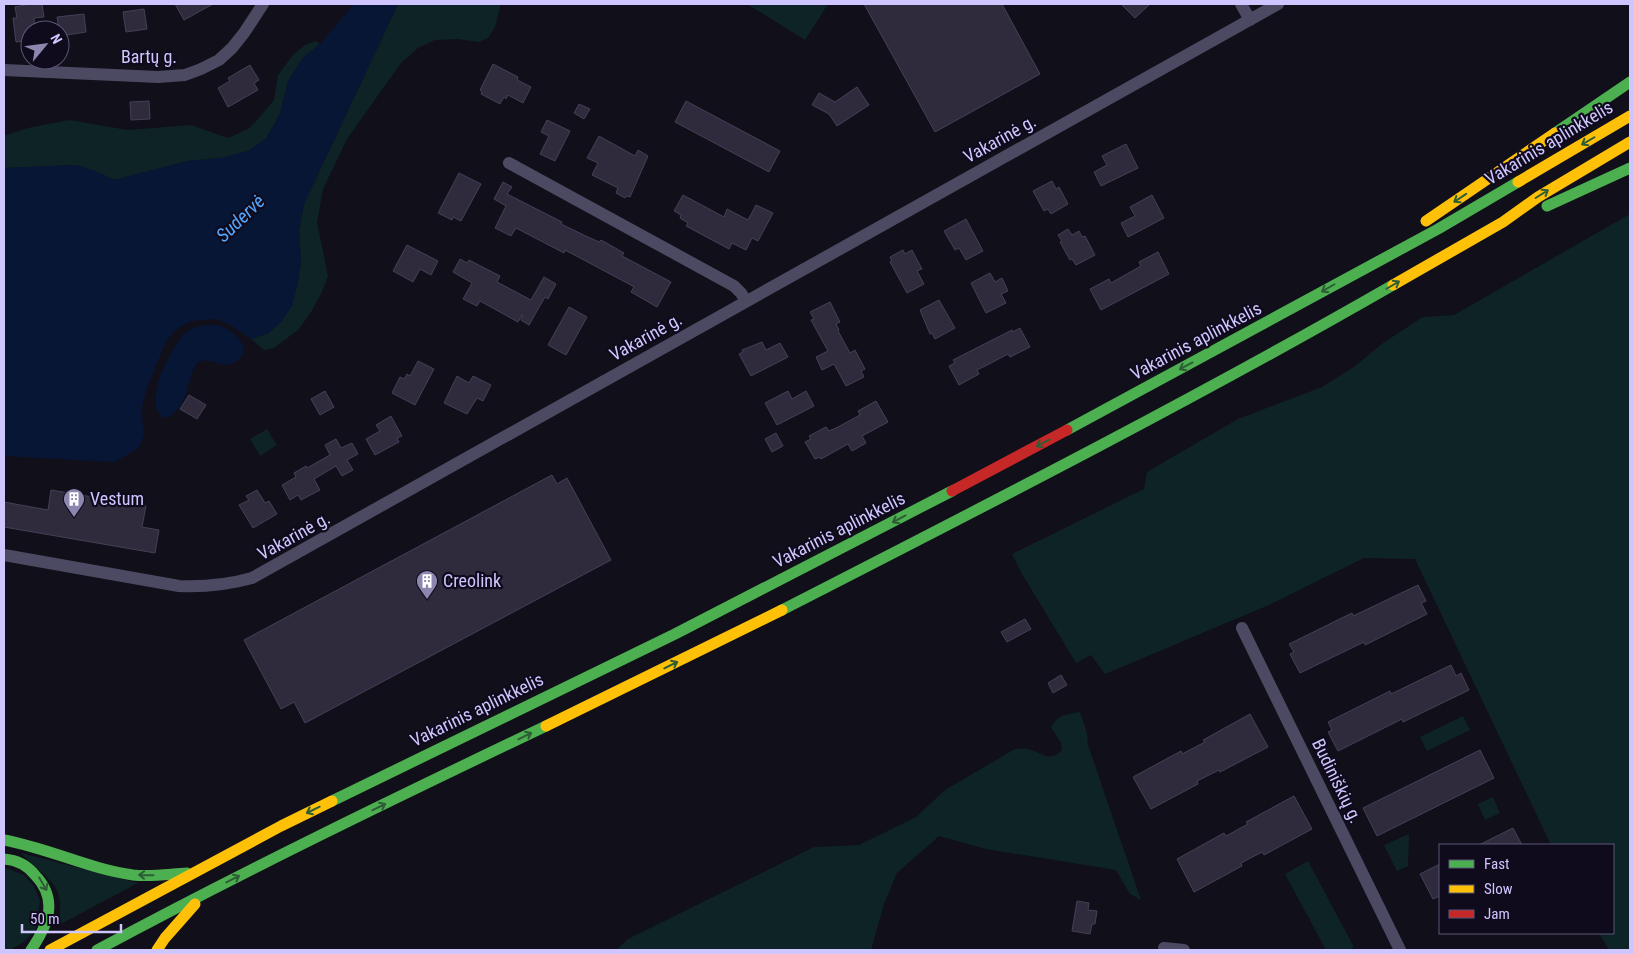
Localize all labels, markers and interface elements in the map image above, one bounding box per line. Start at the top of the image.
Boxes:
north arrow [20,20,70,70]
text: N [47,31,65,46]
street label: Bartų g. [121,46,177,67]
street label: Vakarinis aplinkkelis [1481,96,1616,189]
street label: Vakarinė g. [960,110,1040,167]
one-way arrow [1582,136,1596,146]
one-way arrow [1535,189,1549,199]
water label: Sudervė [211,190,269,247]
one-way arrow [1453,193,1467,203]
one-way arrow [1385,279,1400,289]
one-way arrow [1322,284,1336,294]
street label: Vakarinis aplinkkelis [1127,297,1265,384]
street label: Vakarinė g. [606,308,686,365]
one-way arrow [1179,362,1194,372]
one-way arrow [1036,439,1050,449]
building icon: Vestum [62,487,86,518]
street label: Vakarinis aplinkkelis [769,487,908,572]
place label: Vestum [90,488,144,509]
street label: Vakarinė g. [254,507,334,564]
one-way arrow [892,515,907,524]
building icon: Creolink [415,569,439,600]
place label: Creolink [443,570,501,591]
one-way arrow [663,660,678,669]
street label: Vakarinis aplinkkelis [407,668,547,751]
one-way arrow [517,731,532,741]
street label: Budiniškių g. [1308,735,1367,826]
one-way arrow [371,802,386,812]
one-way arrow [306,806,321,815]
legend [1439,844,1614,934]
text: Fast [1484,855,1509,873]
one-way arrow [139,870,155,880]
one-way arrow [225,874,240,883]
one-way arrow [38,877,48,891]
text: Slow [1484,880,1513,898]
scale bar [22,902,121,934]
text: Jam [1484,905,1510,923]
text: 50 m [30,910,60,928]

